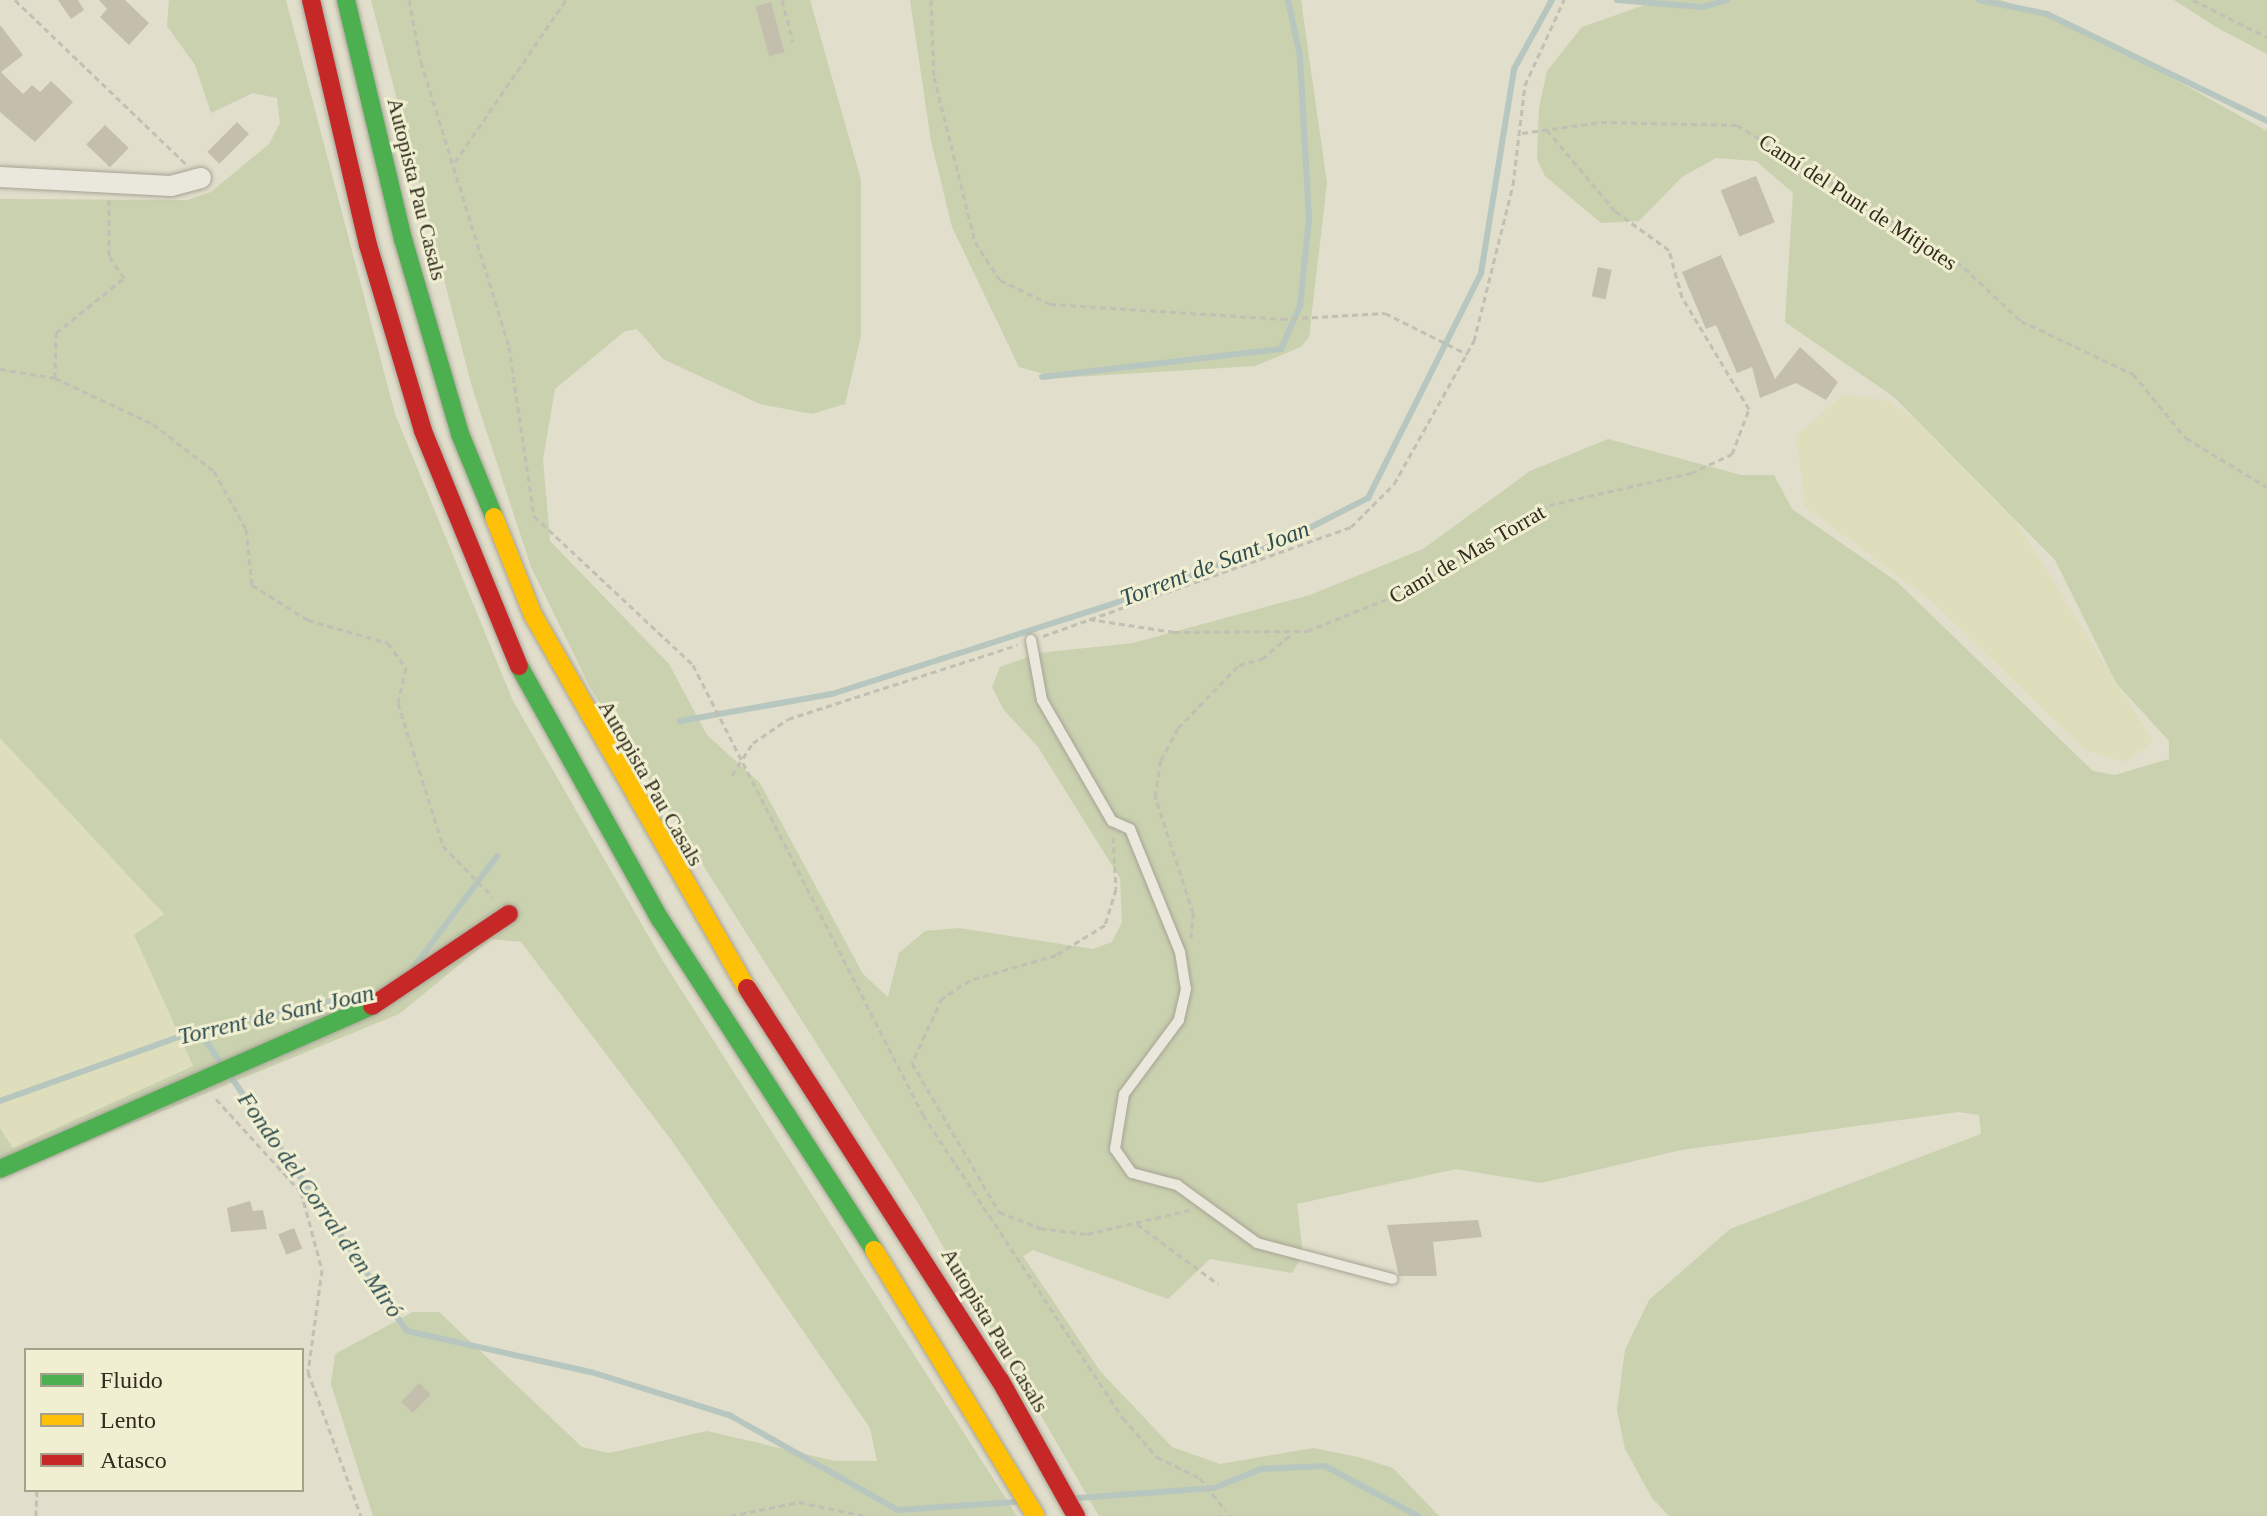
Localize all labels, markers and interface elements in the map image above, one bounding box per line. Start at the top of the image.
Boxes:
street label: Autopista Pau Casals [382,95,452,283]
street label: Camí del Punt de Mitjotes [1754,128,1962,276]
street label: Camí de Mas Torrat [1384,499,1550,609]
water label: Torrent de Sant Joan [1116,515,1314,613]
street label: Autopista Pau Casals [593,695,709,871]
water label: Torrent de Sant Joan [175,978,377,1052]
water label: Fondo del Corral d'en Miró [231,1087,409,1323]
street label: Autopista Pau Casals [936,1243,1054,1417]
legend [24,1348,304,1492]
text: Fluido [100,1367,163,1393]
text: Lento [100,1407,156,1433]
text: Atasco [100,1447,167,1473]

